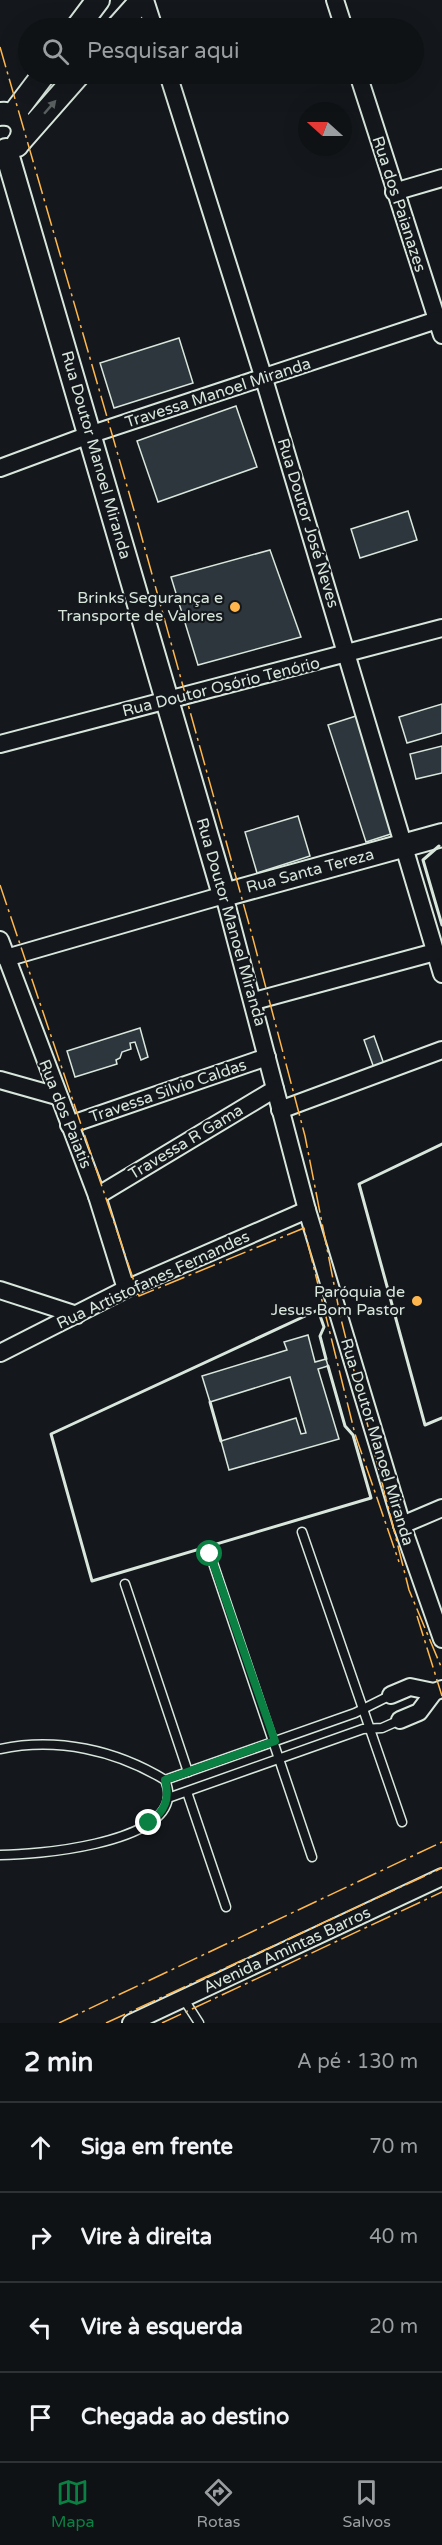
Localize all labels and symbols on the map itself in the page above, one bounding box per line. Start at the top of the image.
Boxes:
one-way arrow [43,100,56,115]
north arrow [298,102,352,156]
street label: Rua dos Paianazes [368,134,430,274]
street label: Rua Doutor Manoel Miranda [57,349,135,561]
street label: Travessa Manoel Miranda [123,354,313,432]
street label: Rua Doutor José Neves [273,436,343,610]
place label: Brinks Segurança e Transporte de Valores [58,588,223,626]
marker: Brinks Segurança e Transporte de Valores [228,600,242,614]
street label: Rua Doutor Osório Tenório [120,653,322,721]
street label: Rua Doutor Manoel Miranda [192,816,270,1028]
street label: Rua Santa Tereza [244,844,376,898]
street label: Travessa Silvio Caldas [87,1055,249,1127]
street label: Rua dos Paiatis [34,1057,96,1171]
street label: Travessa R Gama [125,1100,247,1184]
street label: Rua Artistofanes Fernandes [53,1226,253,1334]
place label: Paróquia de Jesus Bom Pastor [271,1282,406,1320]
marker: Paróquia de Jesus Bom Pastor [410,1294,424,1308]
street label: Rua Doutor Manoel Miranda [336,1336,418,1548]
route start [196,1540,222,1566]
route end [135,1809,161,1835]
street label: Avenida Amintas Barros [200,1902,374,1998]

